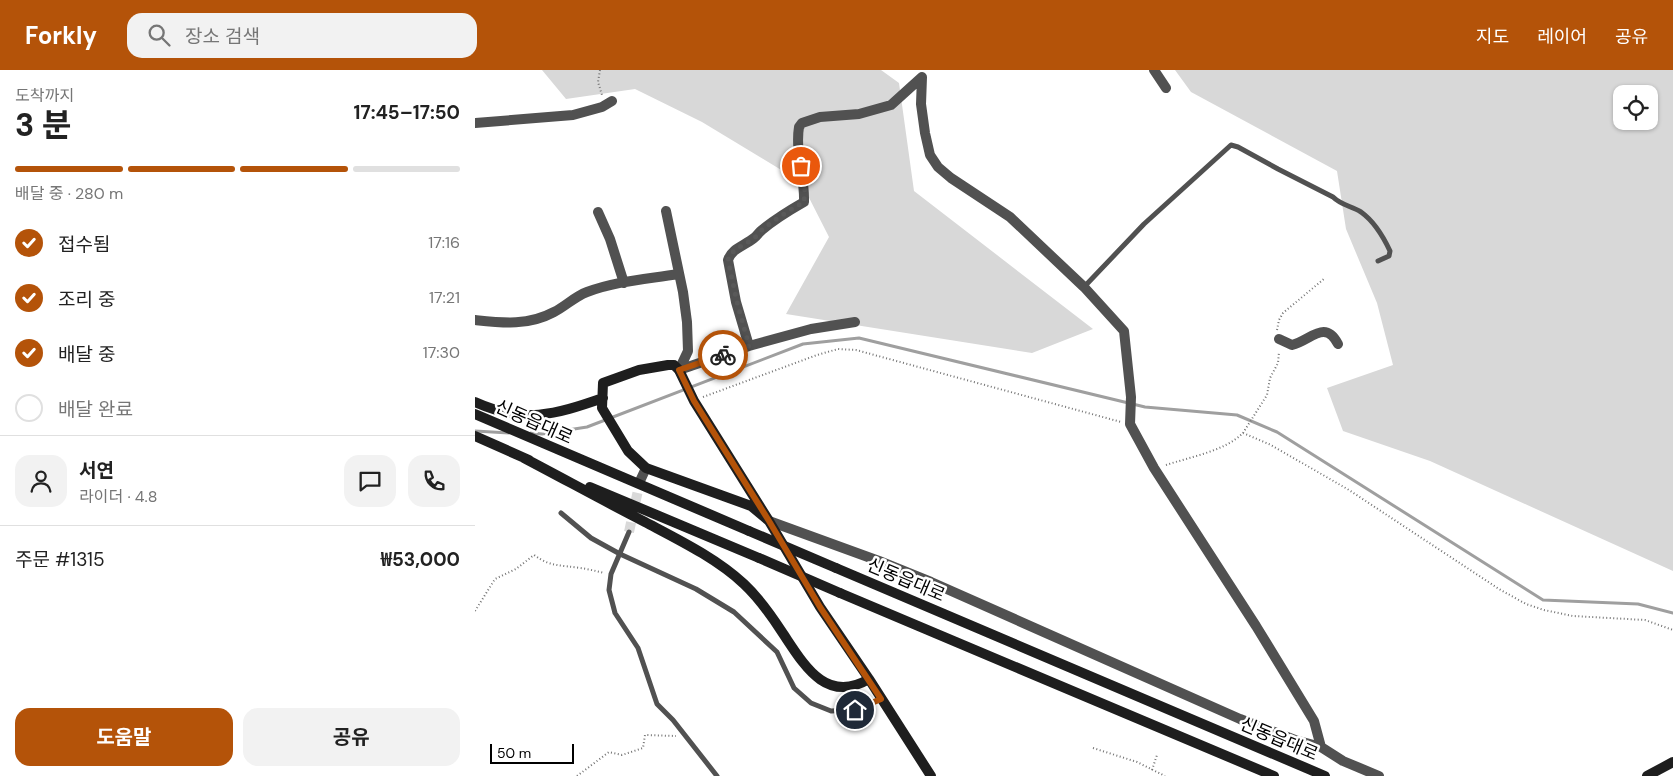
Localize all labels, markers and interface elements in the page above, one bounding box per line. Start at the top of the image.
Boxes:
search box [127,13,477,58]
text: Forkly [25,20,97,51]
icon: search [145,21,173,49]
text: 장소 검색 [185,24,260,49]
text: 지도 [1476,25,1509,49]
text: 레이어 [1537,25,1587,49]
text: 공유 [1615,25,1648,49]
text: 도착까지 [15,85,74,106]
map controls [1613,85,1658,130]
button: locate [1613,85,1658,130]
text: 17:45–17:50 [354,100,460,125]
text: 3 분 [15,104,71,146]
pin [780,145,822,187]
icon: bag [787,152,815,180]
text: 배달 중 · 280 m [15,183,123,204]
icon: check [15,229,43,257]
text: 접수됨 [58,232,110,257]
text: 17:16 [428,232,460,253]
icon: check [15,284,43,312]
text: 조리 중 [58,287,116,312]
text: 17:21 [429,287,460,308]
courier [698,330,748,380]
icon: check [15,339,43,367]
icon: bike [709,341,737,369]
text: 배달 중 [58,342,116,367]
text: 17:30 [423,342,460,363]
street label: 신동읍대로 [491,394,577,450]
text: 배달 완료 [58,397,133,422]
button: person [15,455,67,507]
button: chat [344,455,396,507]
button: phone [408,455,460,507]
text: 서연 [79,458,114,483]
text: 라이더 · 4.8 [79,486,157,507]
text: 주문 #1315 [15,547,105,572]
text: ₩53,000 [381,547,460,572]
street label: 신동읍대로 [863,553,949,607]
pin [834,689,876,731]
icon: home [841,696,869,724]
button: 도움말 [15,708,233,766]
button: 공유 [243,708,460,766]
street label: 신동읍대로 [1236,712,1322,766]
scale bar [490,741,574,764]
text: 50 m [497,744,531,762]

